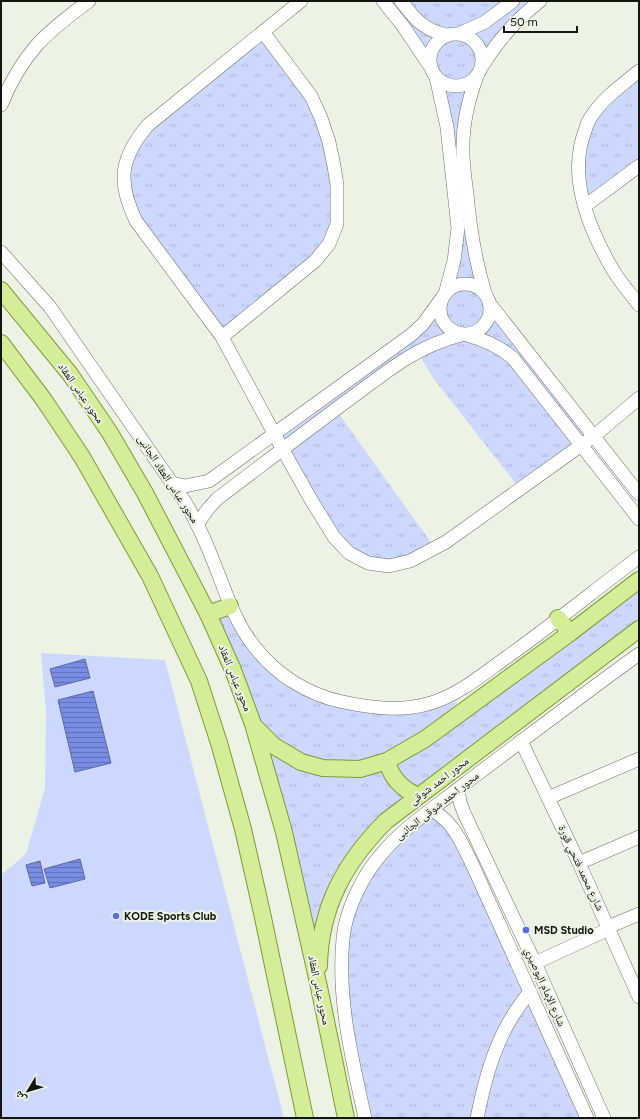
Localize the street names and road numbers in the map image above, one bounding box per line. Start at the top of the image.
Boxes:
street label: محور عباس العقاد [55,360,107,426]
street label: محور عباس العقاد الجانبى [135,432,201,526]
street label: محور عباس العقاد [216,643,254,713]
street label: محور احمد شوقى [407,754,471,808]
street label: محور احمد شوقى الجانبى [393,769,481,843]
street label: شارع محمد فتحي قورة [554,823,607,914]
street label: شارع الإمام البوصيري [520,946,568,1029]
street label: محور عباس العقاد [305,954,333,1026]

